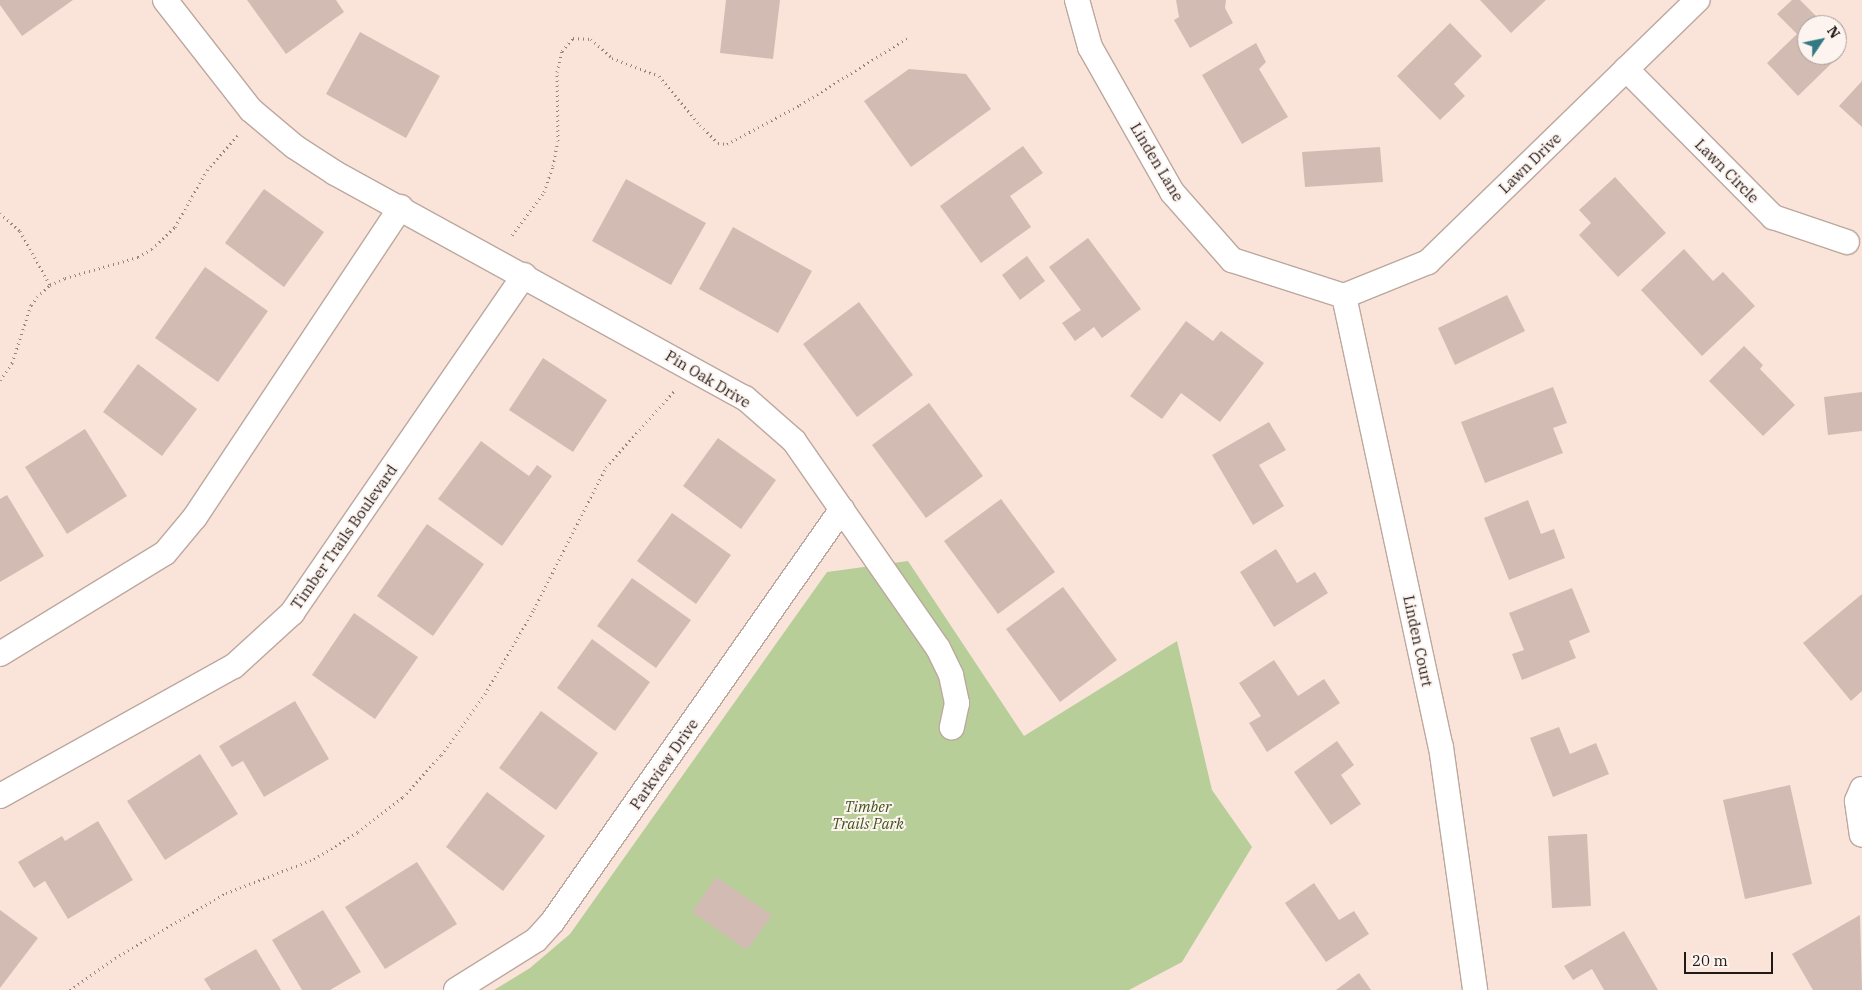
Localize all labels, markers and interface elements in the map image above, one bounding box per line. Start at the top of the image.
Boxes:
north arrow [1797,15,1847,65]
text: N [1823,23,1844,42]
street label: Linden Lane [1127,120,1187,204]
street label: Lawn Drive [1495,129,1565,197]
street label: Lawn Circle [1691,135,1763,207]
street label: Pin Oak Drive [662,347,754,411]
street label: Timber Trails Boulevard [287,461,401,613]
street label: Linden Court [1400,594,1436,688]
street label: Parkview Drive [626,715,702,813]
park label: Timber Trails Park [832,797,904,832]
scale bar [1687,942,1776,974]
text: 20 m [1692,951,1728,970]

